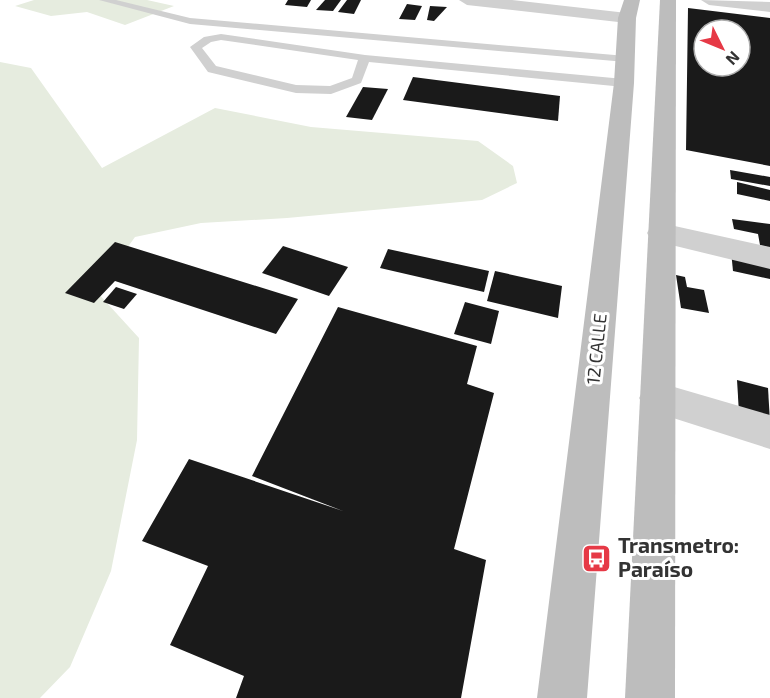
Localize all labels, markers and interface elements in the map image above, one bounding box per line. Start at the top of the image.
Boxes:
north arrow [692,18,752,78]
text: N [722,48,744,69]
street label: 12 CALLE [581,312,611,386]
place label: Transmetro: Paraíso [618,532,739,581]
bus stop icon: Transmetro: Paraíso [581,542,613,574]

